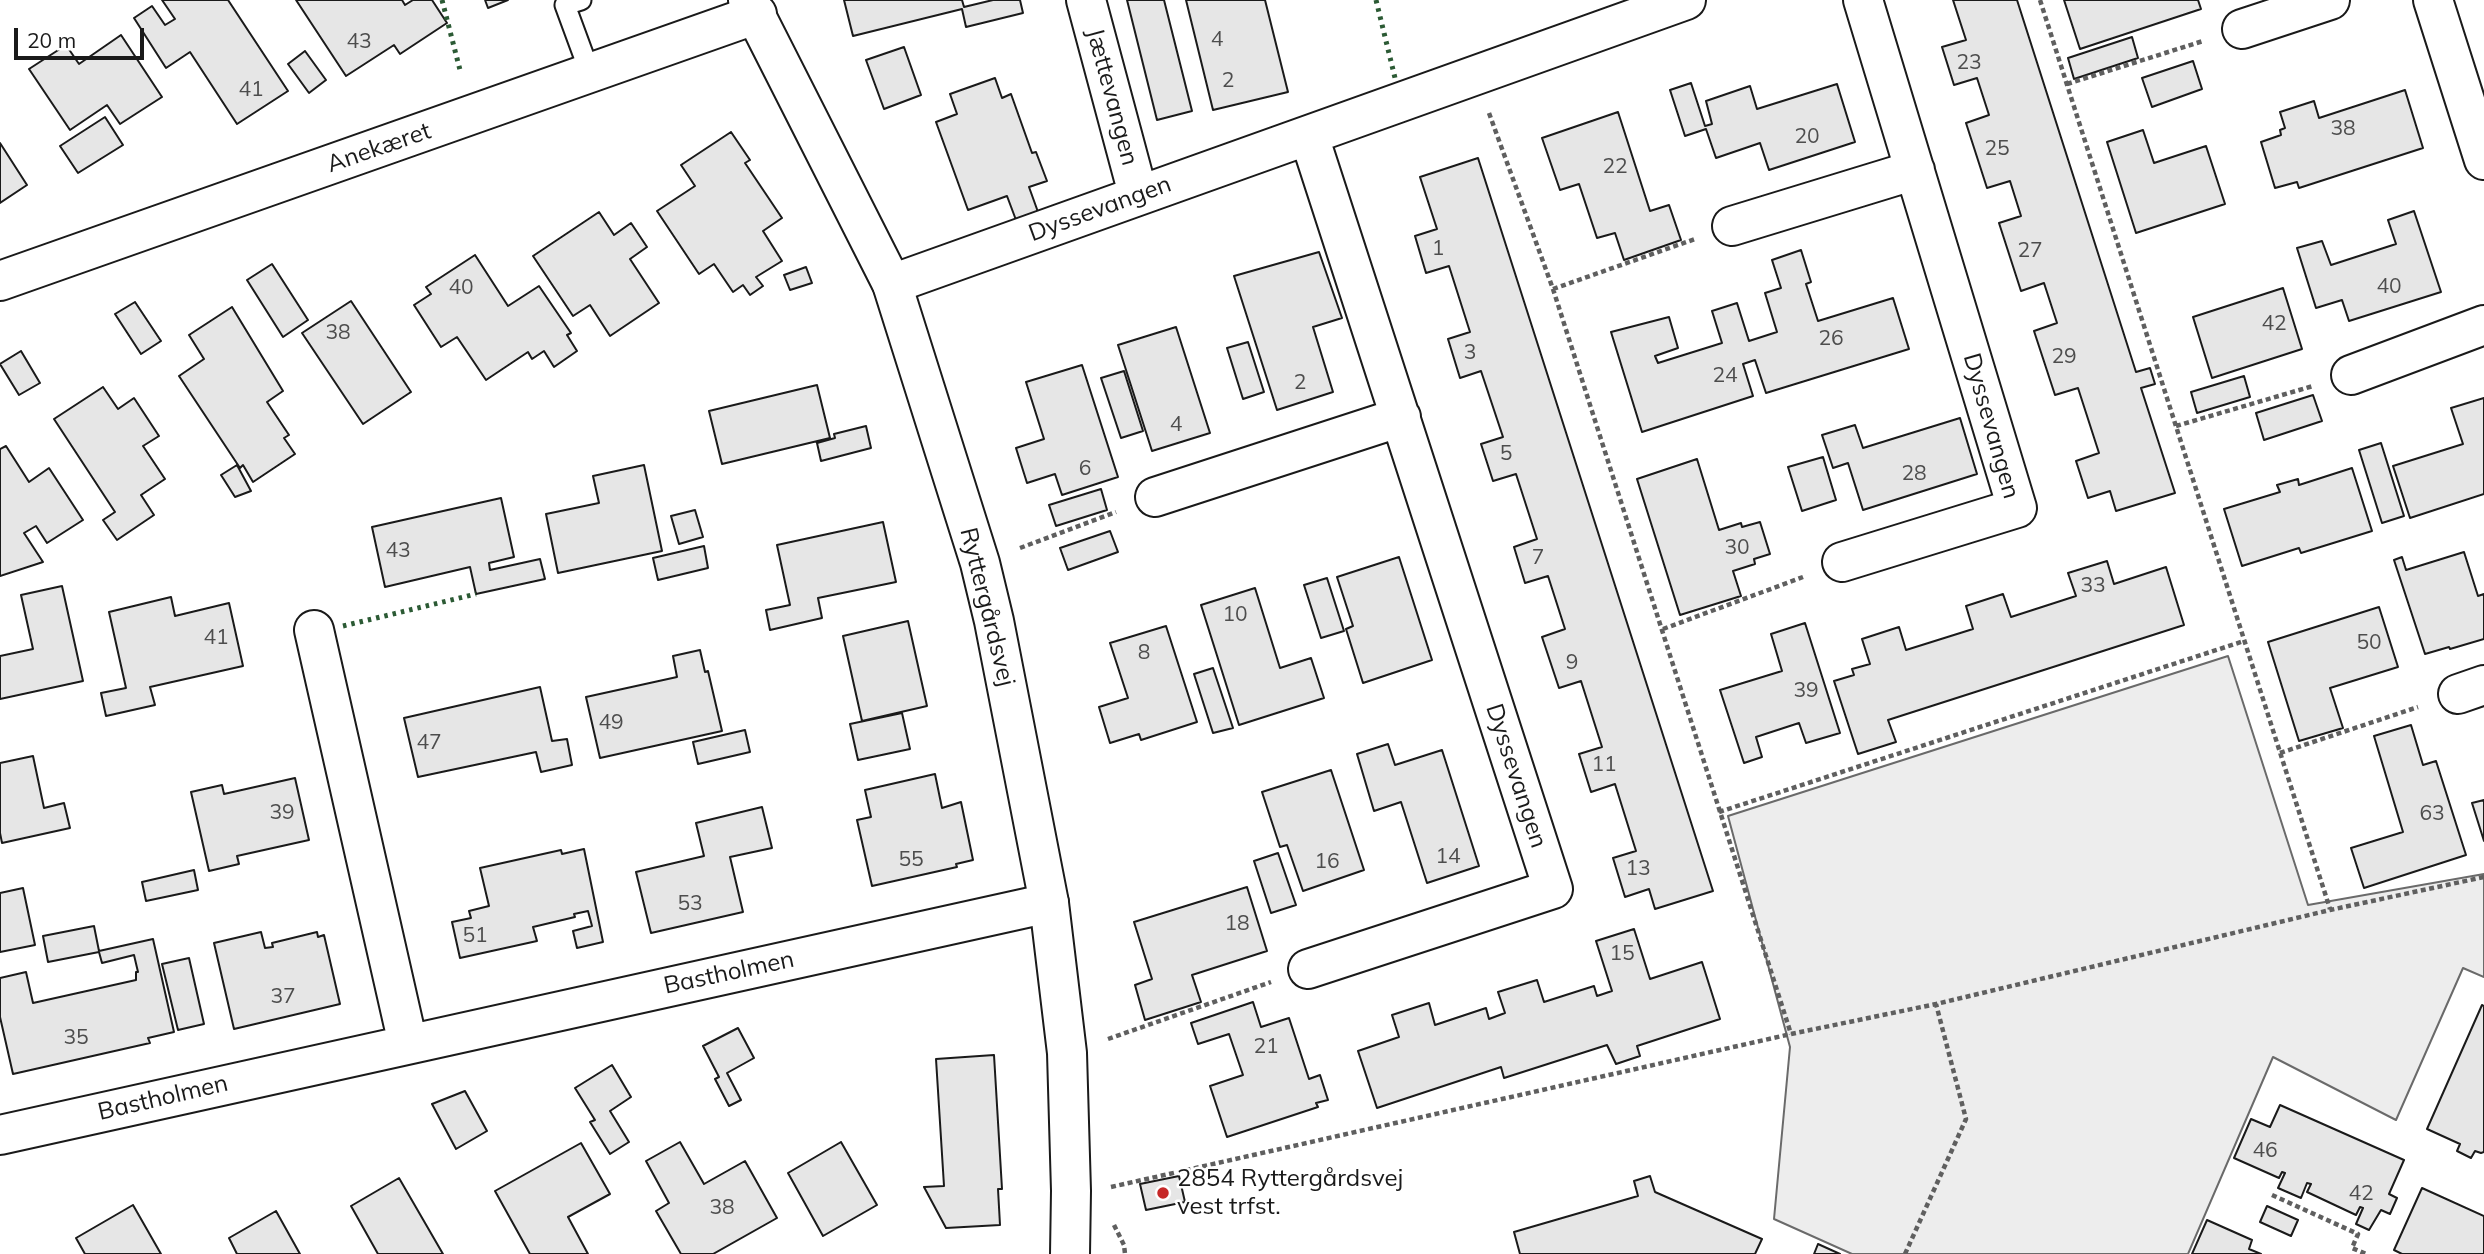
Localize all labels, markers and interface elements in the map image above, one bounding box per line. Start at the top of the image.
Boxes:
scale bar [18,14,147,58]
street label: Jættevangen [1080,25,1144,169]
text: 20 m [27,27,76,53]
house number: 4 [1211,27,1223,53]
house number: 43 [346,29,372,55]
house number: 23 [1956,50,1982,76]
house number: 2 [1222,68,1234,94]
house number: 41 [238,77,264,103]
house number: 38 [2330,116,2356,142]
street label: Anekæret [323,117,435,179]
house number: 20 [1794,124,1820,150]
house number: 25 [1984,136,2010,162]
house number: 22 [1602,154,1628,180]
street label: Dyssevangen [1025,170,1175,248]
house number: 1 [1432,236,1444,262]
house number: 27 [2017,238,2043,264]
house number: 40 [2376,274,2402,300]
house number: 40 [448,275,474,301]
house number: 42 [2261,311,2287,337]
house number: 38 [325,320,351,346]
house number: 26 [1818,326,1844,352]
house number: 3 [1464,340,1476,366]
house number: 29 [2051,344,2077,370]
street label: Dyssevangen [1957,350,2025,502]
house number: 24 [1712,363,1738,389]
house number: 2 [1294,370,1306,396]
house number: 4 [1170,412,1182,438]
house number: 5 [1500,441,1512,467]
house number: 6 [1079,456,1091,482]
house number: 28 [1901,461,1927,487]
street label: Ryttergårdsvej [953,525,1021,689]
house number: 30 [1724,535,1750,561]
house number: 43 [385,538,411,564]
house number: 7 [1532,545,1544,571]
house number: 33 [2080,573,2106,599]
house number: 10 [1222,602,1248,628]
house number: 41 [203,625,229,651]
house number: 50 [2356,630,2382,656]
house number: 8 [1138,640,1150,666]
house number: 9 [1566,650,1578,676]
house number: 39 [1793,678,1819,704]
street label: Dyssevangen [1479,700,1553,852]
house number: 49 [598,710,624,736]
house number: 47 [416,730,442,756]
house number: 11 [1591,752,1617,778]
house number: 39 [269,800,295,826]
house number: 63 [2419,801,2445,827]
house number: 14 [1435,844,1461,870]
house number: 55 [898,847,924,873]
house number: 16 [1314,849,1340,875]
house number: 13 [1625,856,1651,882]
house number: 53 [677,891,703,917]
house number: 18 [1224,911,1250,937]
house number: 51 [462,923,488,949]
house number: 15 [1609,941,1635,967]
street label: Bastholmen [661,945,797,1001]
house number: 37 [270,984,296,1010]
house number: 35 [63,1025,89,1051]
house number: 21 [1253,1034,1279,1060]
street label: Bastholmen [95,1069,231,1127]
house number: 46 [2252,1138,2278,1164]
place label: 2854 Ryttergårdsvej vest trfst. [1177,1165,1403,1221]
house number: 42 [2348,1181,2374,1207]
marker: 2854 Ryttergårdsvej vest trfst. [1155,1185,1171,1201]
house number: 38 [709,1195,735,1221]

